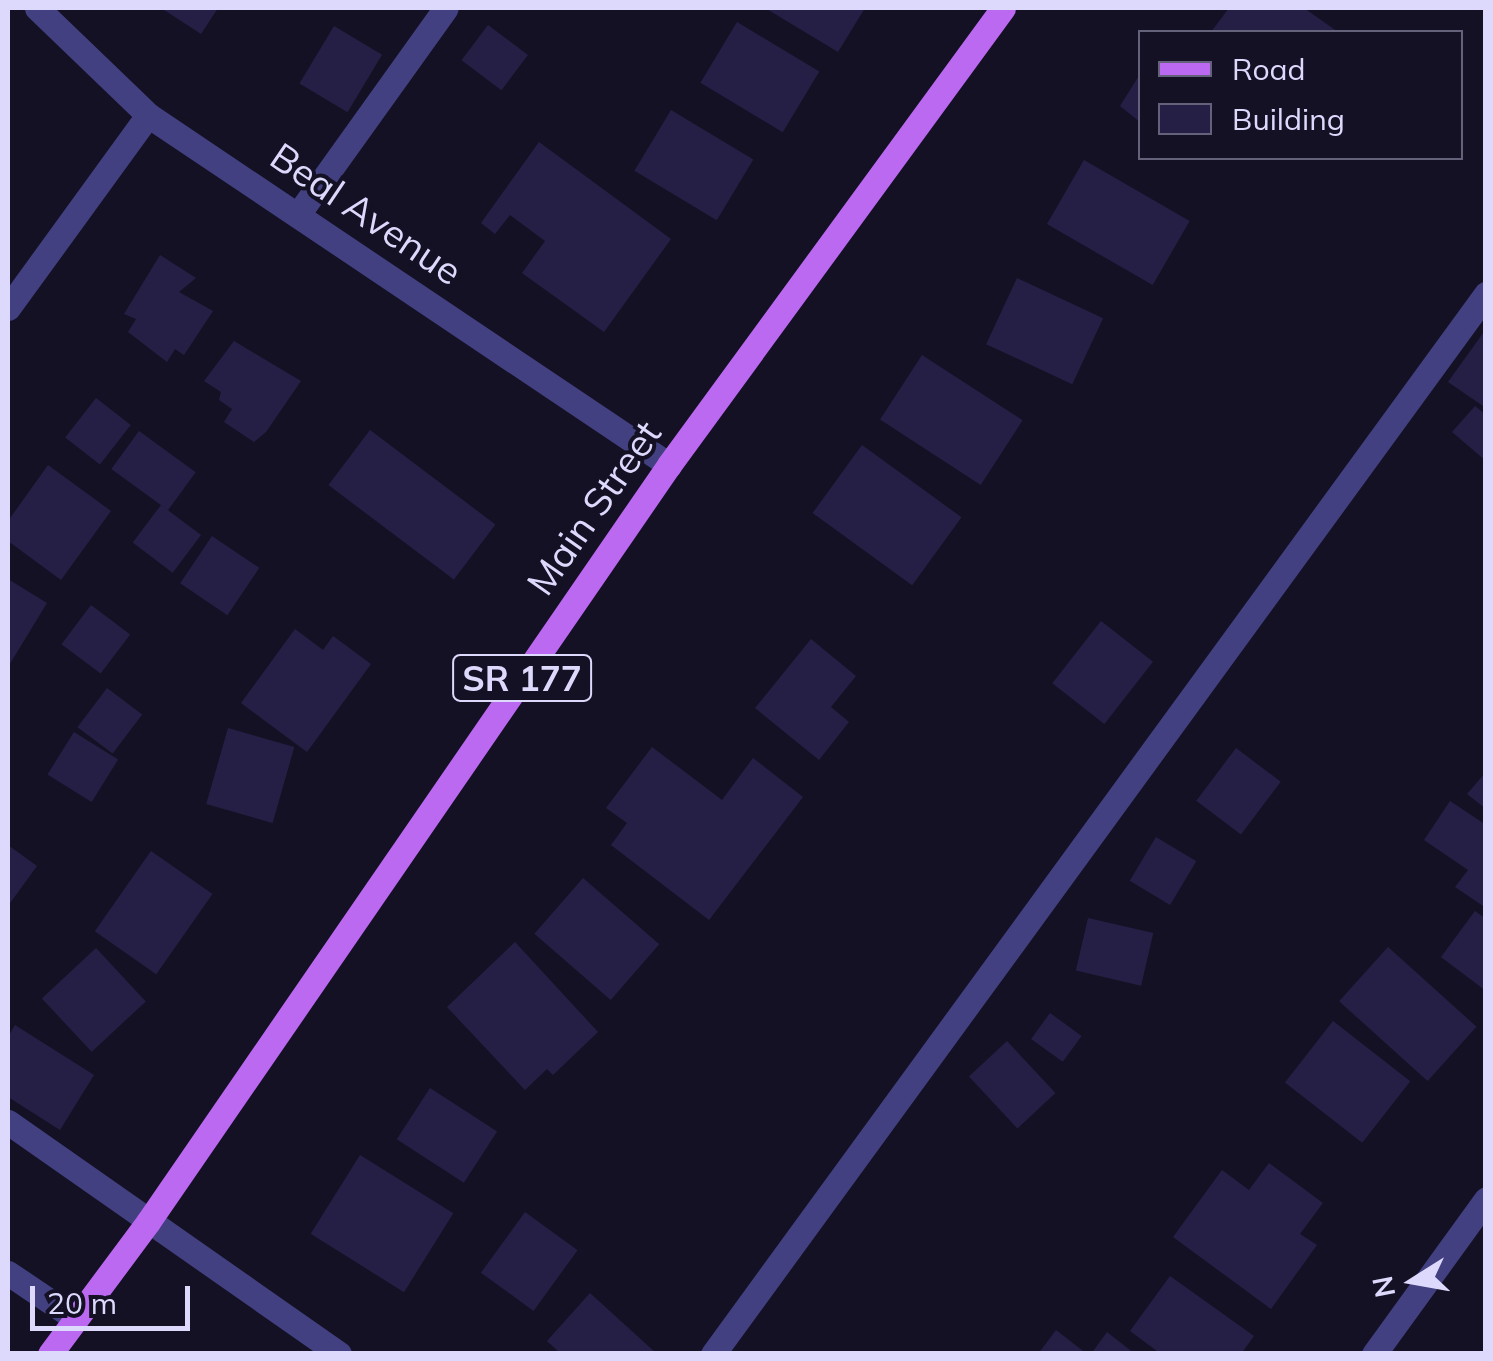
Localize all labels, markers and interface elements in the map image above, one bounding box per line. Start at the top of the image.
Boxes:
legend [1138,30,1463,160]
text: Road [1232,50,1306,88]
text: Building [1232,100,1345,138]
street label: Beal Avenue [262,133,470,295]
street label: Main Street [517,412,671,604]
road number: SR 177 [452,648,592,708]
north arrow [1363,1231,1463,1331]
scale bar [35,1266,195,1328]
text: N [1364,1273,1402,1301]
text: 20 m [47,1284,117,1322]

